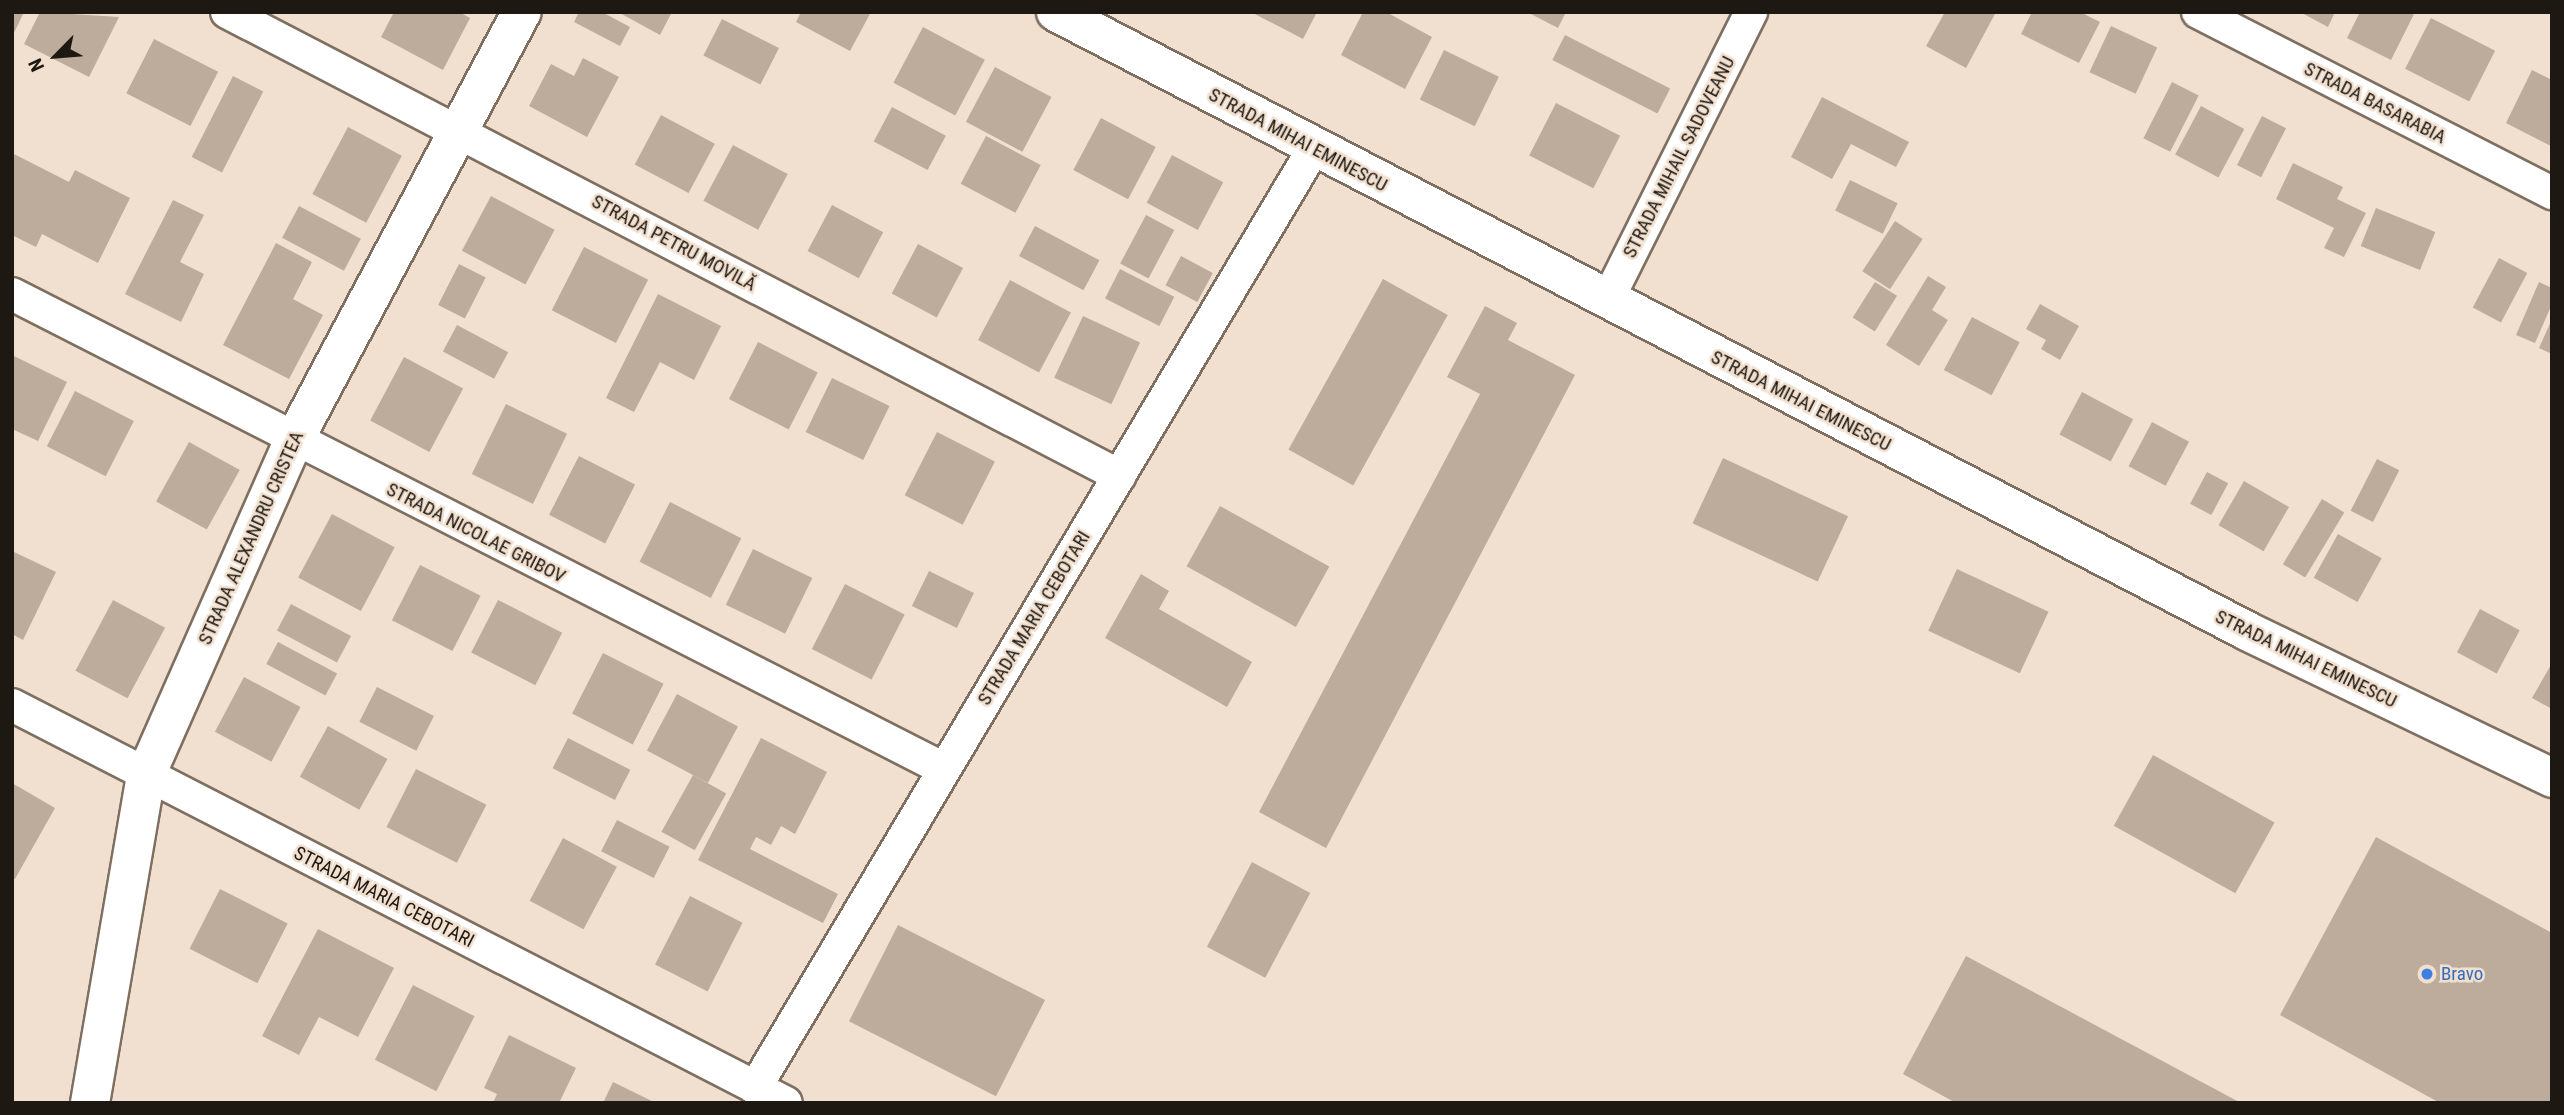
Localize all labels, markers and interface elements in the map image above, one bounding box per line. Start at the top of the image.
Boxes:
north arrow [21,21,91,91]
street label: STRADA MIHAIL SADOVEANU [1618,52,1740,262]
text: N [24,55,49,75]
street label: STRADA BASARABIA [2300,57,2450,149]
street label: STRADA MIHAI EMINESCU [1205,83,1391,197]
street label: STRADA PETRU MOVILĂ [588,190,760,296]
street label: STRADA MIHAI EMINESCU [1707,346,1895,456]
street label: STRADA ALEXANDRU CRISTEA [194,428,308,648]
street label: STRADA NICOLAE GRIBOV [383,478,569,588]
street label: STRADA MARIA CEBOTARI [973,527,1095,709]
street label: STRADA MIHAI EMINESCU [2212,605,2400,713]
street label: STRADA MARIA CEBOTARI [290,842,478,952]
place label: Bravo [2441,963,2483,985]
marker: Bravo [2419,966,2435,982]

